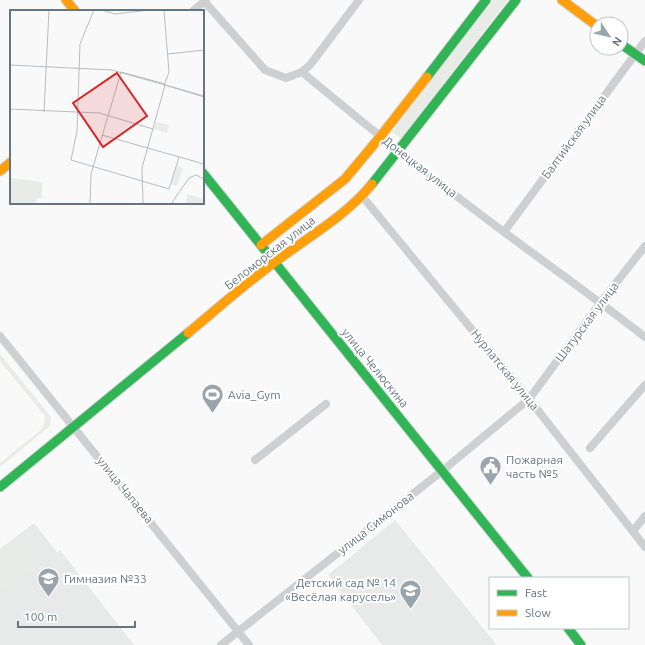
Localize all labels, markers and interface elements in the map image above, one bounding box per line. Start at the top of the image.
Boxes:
inset map [10,10,204,204]
north arrow [589,16,629,56]
text: N [610,35,624,49]
street label: Балтийская улица [539,92,608,181]
street label: Донецкая улица [381,134,460,200]
street label: Беломорская улица [222,213,317,292]
street label: Шатурская улица [552,279,621,364]
street label: улица Челюскина [339,325,411,410]
street label: Нурлатская улица [469,327,542,412]
sports icon: Avia_Gym [199,382,225,415]
place label: Avia_Gym [228,388,281,401]
place label: Пожарная часть №5 [506,453,563,480]
street label: улица Чапаева [95,454,156,525]
public building icon: Пожарная часть №5 [478,454,504,487]
street label: улица Симонова [335,489,416,556]
school or university icon: Гимназия №33 [36,566,62,599]
place label: Гимназия №33 [64,572,147,585]
place label: Детский сад № 14 «Весёлая карусель» [285,576,396,603]
school or university icon: Детский сад № 14 «Весёлая карусель» [398,577,424,610]
legend [489,577,629,629]
text: Fast [525,586,547,599]
scale bar [18,603,135,629]
text: Slow [525,606,551,619]
text: 100 m [24,610,57,623]

